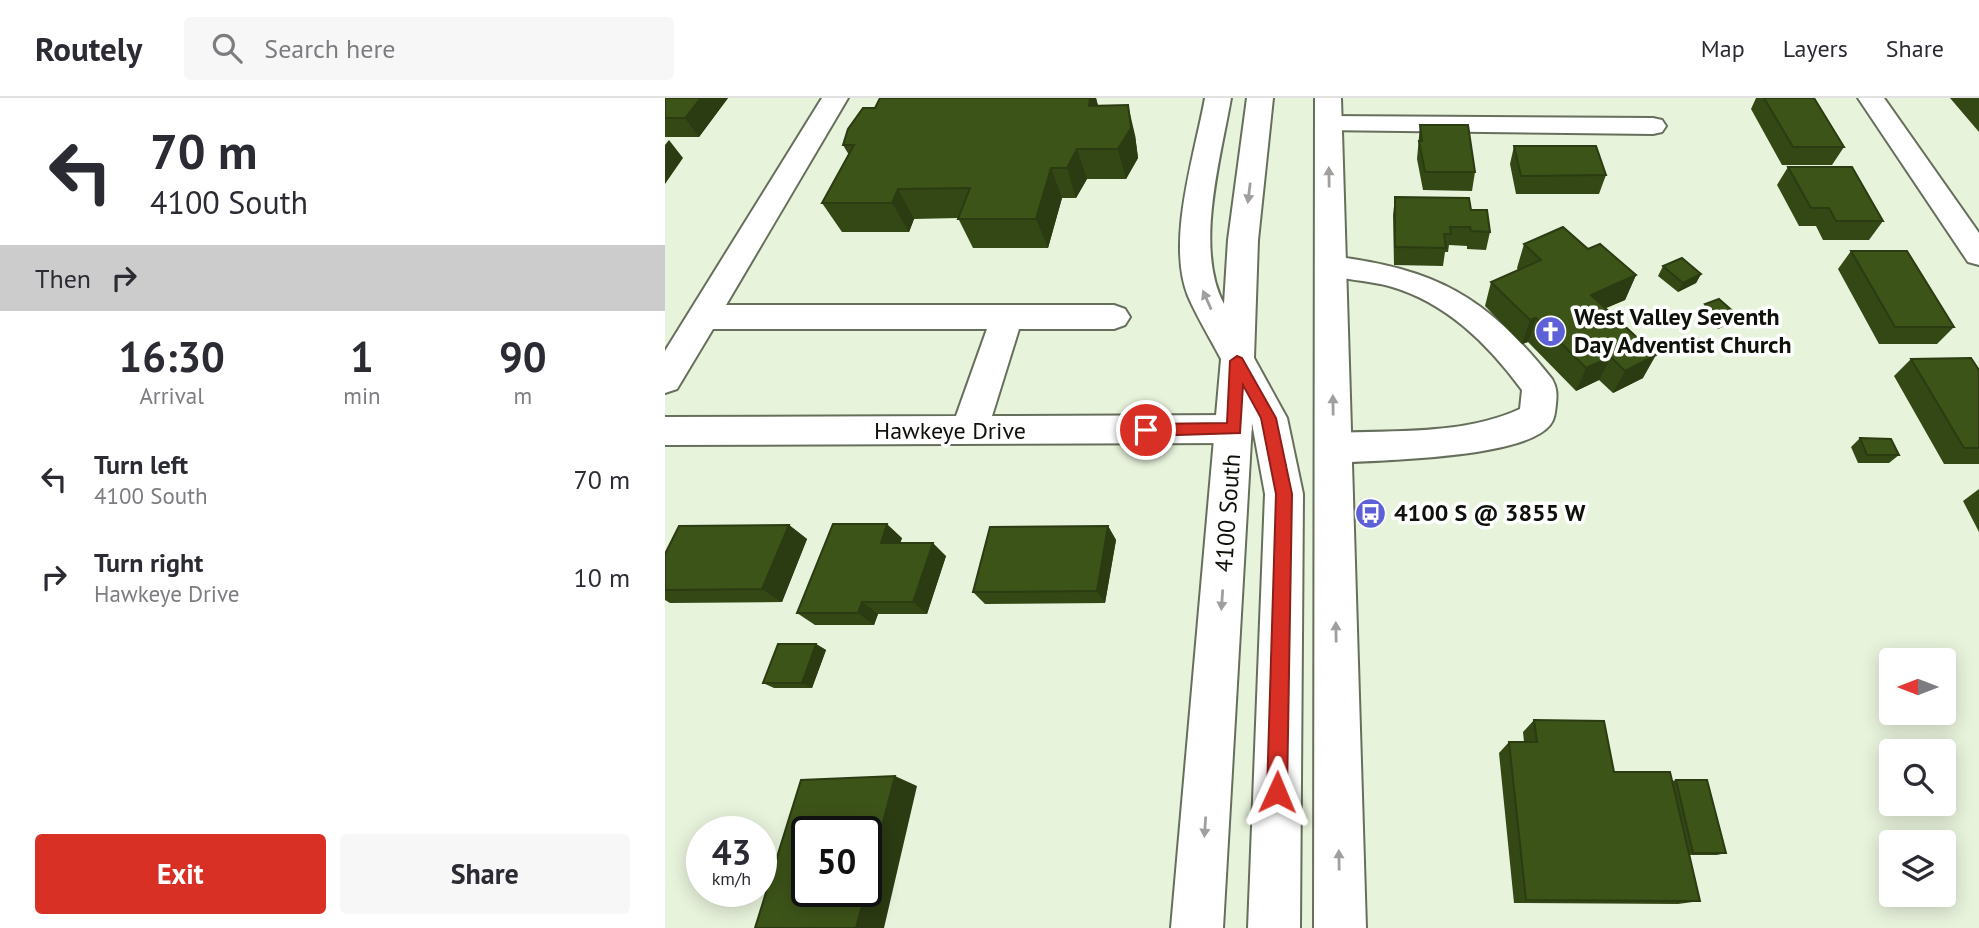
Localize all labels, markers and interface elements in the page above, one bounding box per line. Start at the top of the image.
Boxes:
search box [184,17,674,80]
text: Routely [35,27,142,70]
icon: search [208,29,246,67]
text: Search here [264,32,395,65]
text: Map [1701,33,1745,64]
text: Layers [1783,33,1848,64]
text: Share [1886,33,1944,64]
text: 70 m [150,119,257,183]
icon: left [35,126,126,217]
one-way arrow [1323,166,1335,188]
text: 4100 South [150,181,308,223]
one-way arrow [1243,183,1254,205]
icon: right [105,259,143,297]
text: Then [35,262,91,295]
one-way arrow [1201,290,1212,311]
place label: West Valley Seventh Day Adventist Church [1574,301,1792,360]
church icon: West Valley Seventh Day Adventist Church [1534,314,1568,348]
text: 16:30 [118,329,225,384]
text: 1 [350,329,374,384]
text: 90 [499,329,547,384]
text: Arrival [139,381,204,410]
text: min [343,381,381,410]
text: m [513,381,532,410]
one-way arrow [1327,394,1339,416]
pin [1116,400,1176,460]
icon: arrive [1127,411,1165,449]
street label: Hawkeye Drive [874,415,1026,446]
text: Turn left [94,448,188,481]
street label: 4100 South [1208,453,1247,573]
icon: left [35,460,73,498]
text: 70 m [574,463,630,496]
text: 4100 South [94,481,208,510]
bus stop icon: 4100 S @ 3855 W [1354,496,1388,530]
place label: 4100 S @ 3855 W [1394,497,1586,528]
text: Turn right [94,546,203,579]
icon: right [35,558,73,596]
text: 10 m [574,561,630,594]
text: Hawkeye Drive [94,579,240,608]
one-way arrow [1216,590,1227,612]
one-way arrow [1331,621,1342,643]
north arrow [1879,648,1957,724]
map controls [1879,648,1956,907]
button: search [1879,739,1956,816]
position arrow [1240,755,1314,829]
speed limit sign: 50 [791,816,882,907]
one-way arrow [1199,817,1210,839]
text: 43 [712,829,751,875]
button: layers [1879,830,1956,907]
button: Exit [35,834,326,914]
button: Share [340,834,630,914]
one-way arrow [1334,849,1345,871]
text: km/h [712,867,751,890]

